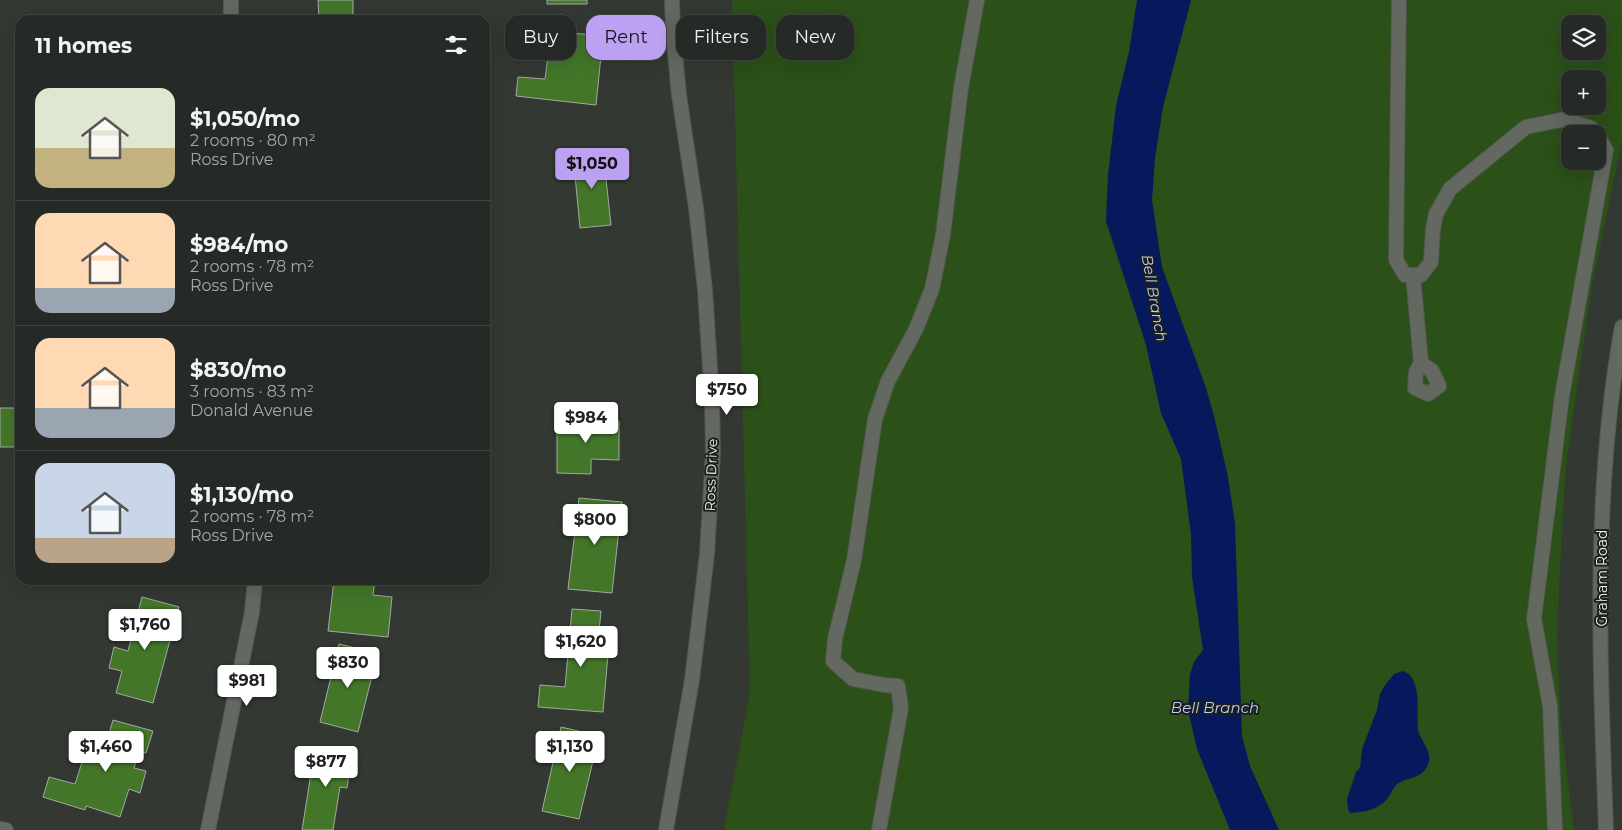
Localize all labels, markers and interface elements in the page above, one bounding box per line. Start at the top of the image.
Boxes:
chip: Buy [505,15,576,60]
chip: Rent [586,15,666,60]
chip: Filters [676,15,766,60]
chip: New [776,15,854,60]
map controls [1561,15,1606,170]
button: layers [1561,15,1606,60]
icon: filters [442,31,470,59]
text: 11 homes [35,33,132,58]
button: + [1561,70,1606,115]
text: $1,050/mo [190,106,300,131]
icon: home [75,108,135,168]
button: − [1561,125,1606,170]
text: 2 rooms · 80 m² [190,131,316,150]
pin: $1,050 [551,148,633,190]
text: Ross Drive [190,150,273,169]
text: $1,050 [566,154,618,173]
text: $984/mo [190,232,288,257]
icon: home [75,233,135,293]
water label: Bell Branch [1137,253,1172,343]
text: 2 rooms · 78 m² [190,257,314,276]
text: Ross Drive [190,276,273,295]
text: $830/mo [190,357,286,382]
icon: home [75,358,135,418]
pin: $750 [697,374,757,416]
text: $750 [707,380,747,399]
text: 3 rooms · 83 m² [190,382,314,401]
text: Donald Avenue [190,401,313,420]
pin: $984 [556,402,616,444]
text: $984 [565,408,607,427]
street label: Ross Drive [701,438,721,512]
text: $1,130/mo [190,482,294,507]
icon: home [75,483,135,543]
pin: $800 [565,504,625,546]
text: 2 rooms · 78 m² [190,507,314,526]
text: $800 [574,510,616,529]
text: Ross Drive [190,526,273,545]
street label: Graham Road [1593,530,1611,626]
pin: $1,760 [104,608,186,651]
text: $1,760 [120,615,170,634]
pin: $1,620 [540,626,622,668]
text: $1,620 [556,632,606,651]
pin: $830 [318,646,378,689]
text: $830 [327,653,369,672]
pin: $981 [217,664,277,707]
text: $981 [228,671,266,690]
water label: Bell Branch [1171,698,1259,717]
pin: $1,460 [65,730,147,773]
pin: $1,130 [529,730,611,773]
text: $1,460 [80,737,132,756]
text: $1,130 [547,737,593,756]
pin: $877 [296,746,356,788]
text: $877 [306,752,346,771]

